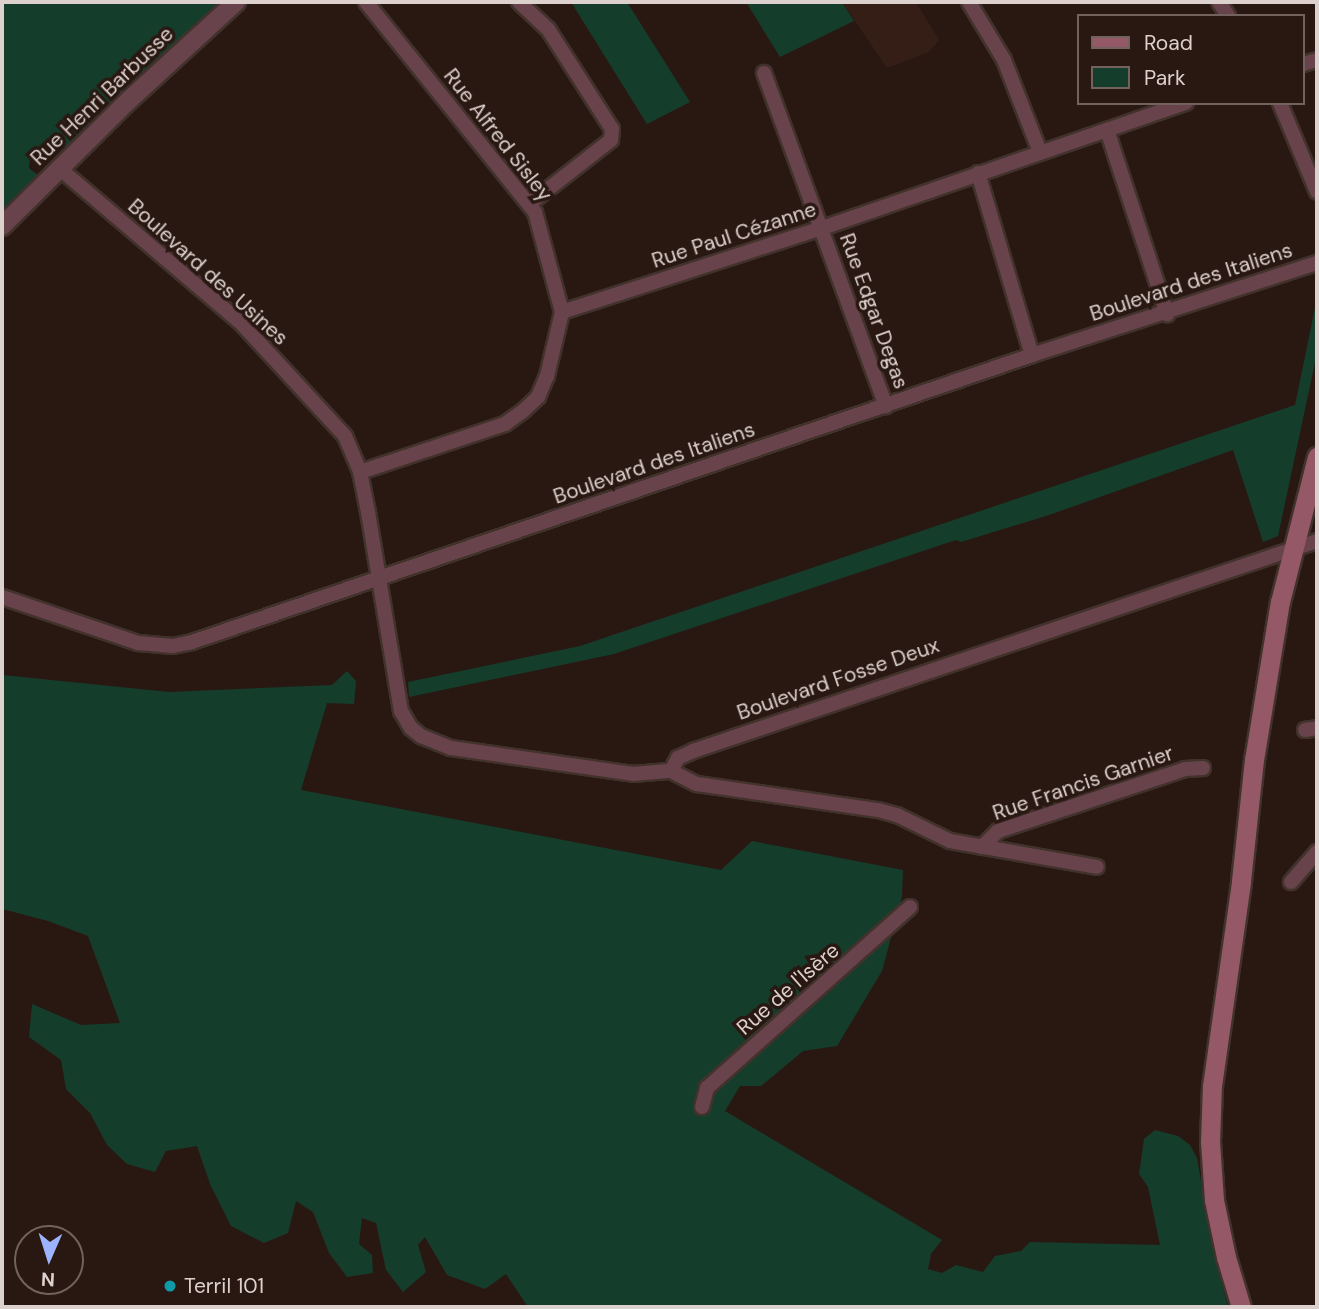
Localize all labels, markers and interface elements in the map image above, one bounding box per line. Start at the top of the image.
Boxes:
legend [1078,14,1305,105]
street label: Rue Henri Barbusse [25,21,179,171]
text: Road [1144,29,1193,57]
street label: Rue Alfred Sisley [438,64,558,206]
text: Park [1144,64,1185,92]
street label: Boulevard des Usines [123,194,293,350]
street label: Rue Paul Cézanne [649,197,819,273]
street label: Rue Edgar Degas [834,230,914,392]
street label: Boulevard des Italiens [1087,237,1295,327]
street label: Boulevard des Italiens [550,417,758,509]
street label: Boulevard Fosse Deux [734,633,942,725]
street label: Rue Francis Garnier [989,740,1177,826]
street label: Rue de l'Isère [732,938,844,1040]
north arrow [14,1225,84,1295]
text: N [40,1267,56,1292]
place label: Terril 101 [184,1273,264,1299]
marker: Terril 101 [162,1278,178,1294]

